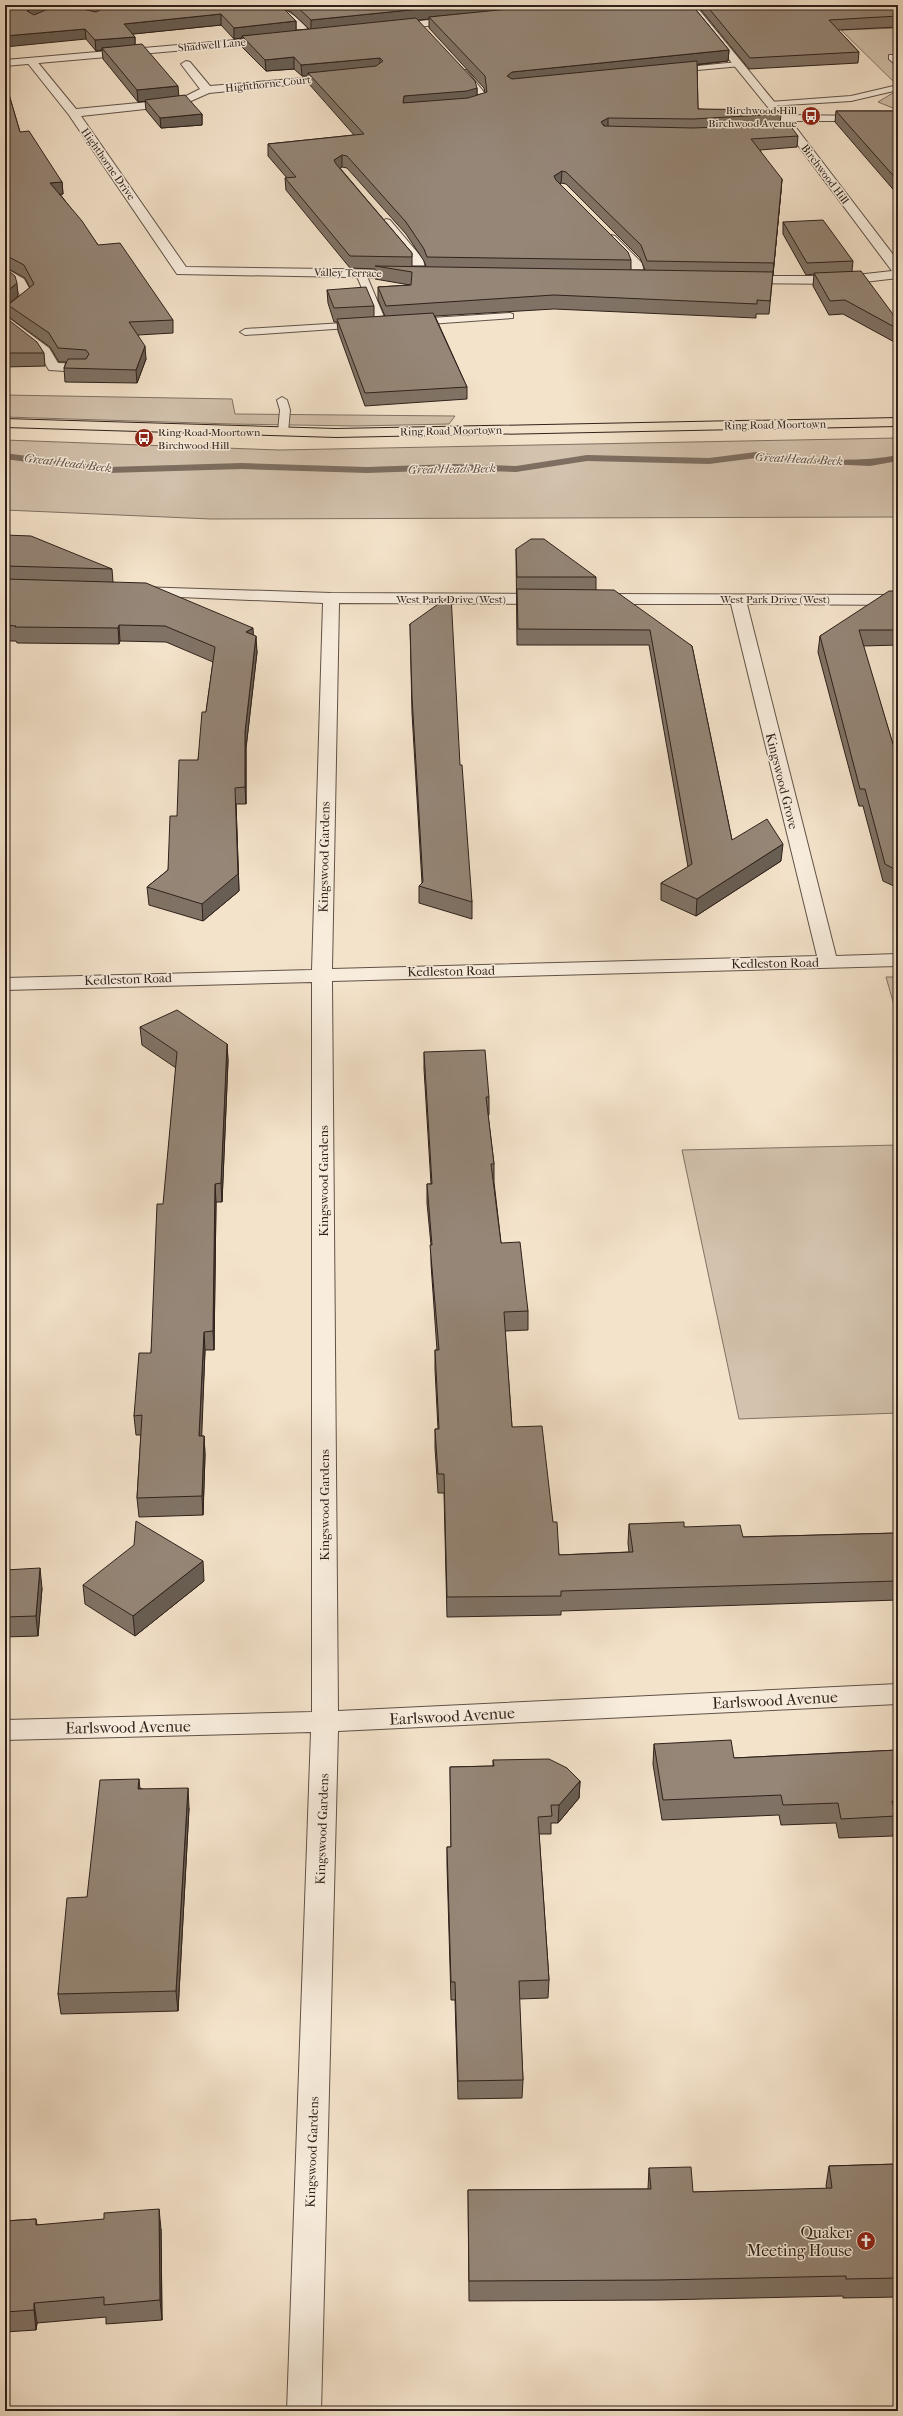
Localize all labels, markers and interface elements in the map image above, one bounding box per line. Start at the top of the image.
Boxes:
street label: Shadwell Lane [177,36,247,54]
street label: Highthorne Court [225,73,312,95]
place label: Birchwood Hill Birchwood Avenue [708,104,798,130]
bus stop icon: Birchwood Hill Birchwood Avenue [800,105,822,127]
street label: Highthorne Drive [78,125,138,203]
street label: Birchwood Hill [798,142,852,206]
street label: Valley Terrace [313,266,383,280]
street label: Ring Road Moortown [724,418,827,432]
street label: Ring Road Moortown [400,424,503,438]
place label: Ring Road Moortown Birchwood Hill [158,426,261,452]
bus stop icon: Ring Road Moortown Birchwood Hill [133,427,155,449]
water label: Great Heads Beck [755,450,843,468]
water label: Great Heads Beck [23,451,113,475]
water label: Great Heads Beck [408,461,496,477]
street label: West Park Drive (West) [395,593,506,606]
street label: West Park Drive (West) [719,593,830,606]
street label: Kingswood Grove [763,731,801,831]
street label: Kingswood Gardens [316,801,332,913]
street label: Kedleston Road [731,955,820,971]
street label: Kedleston Road [407,963,496,979]
street label: Kedleston Road [84,970,173,988]
street label: Kingswood Gardens [316,1125,331,1237]
street label: Kingswood Gardens [317,1449,332,1561]
street label: Earlswood Avenue [712,1687,838,1713]
street label: Earlswood Avenue [389,1703,515,1729]
street label: Earlswood Avenue [65,1716,191,1738]
street label: Kingswood Gardens [313,1773,331,1885]
street label: Kingswood Gardens [303,2096,321,2208]
place label: Quaker Meeting House [747,2223,852,2260]
church icon: Quaker Meeting House [855,2230,877,2252]

